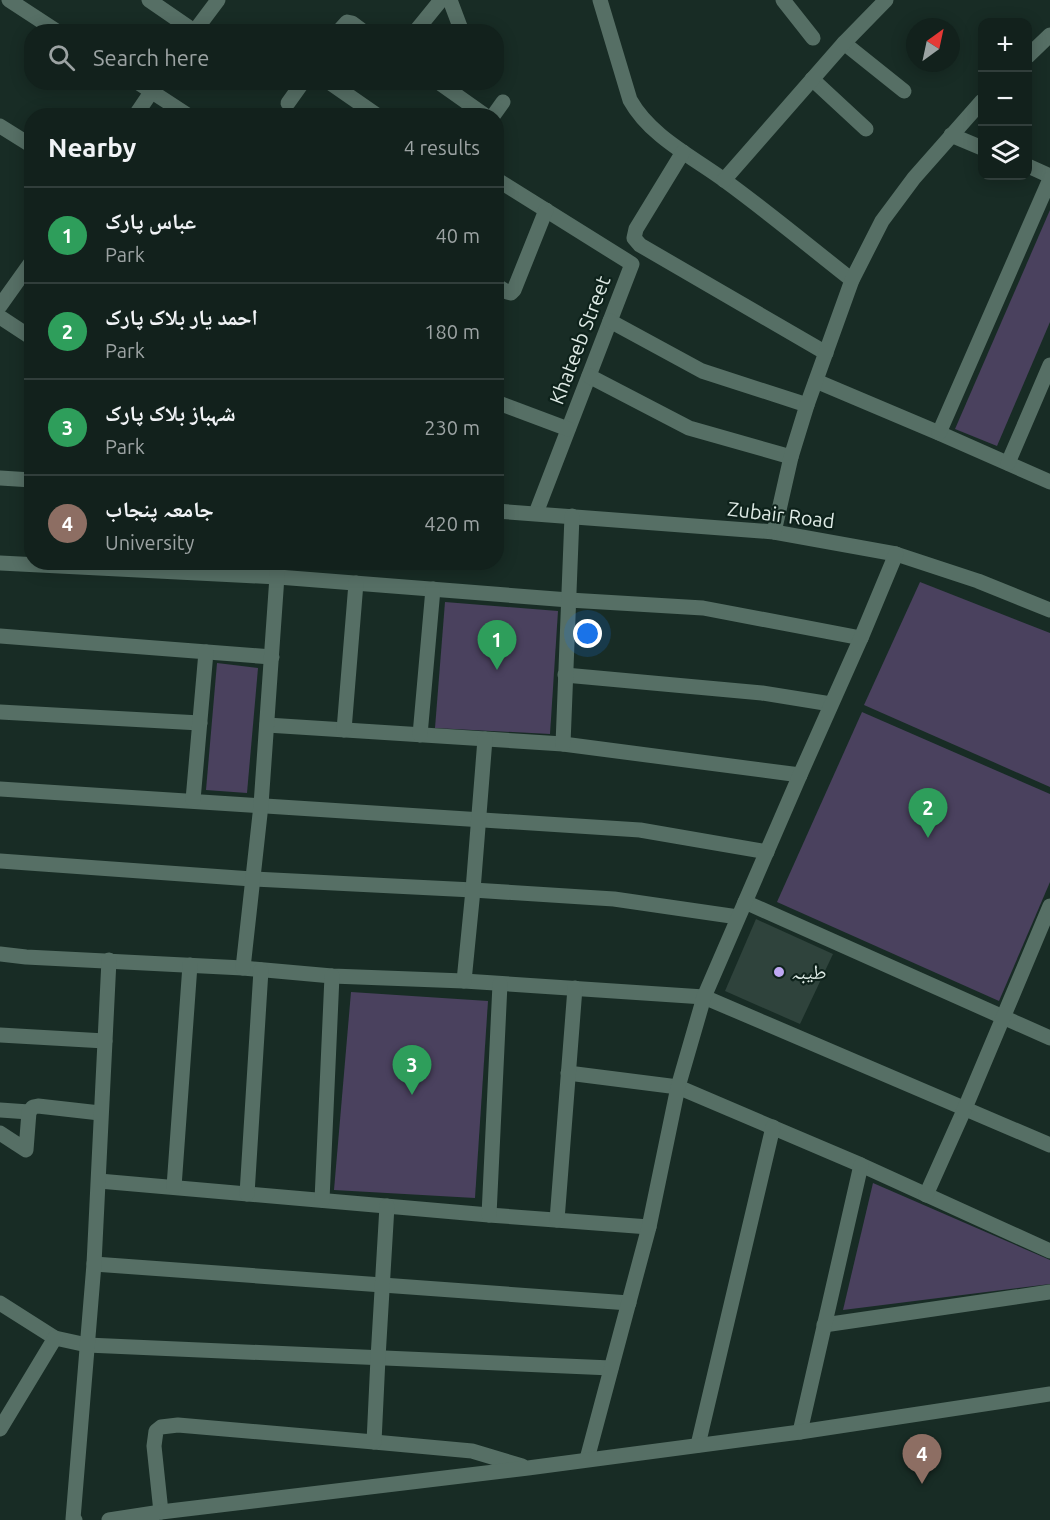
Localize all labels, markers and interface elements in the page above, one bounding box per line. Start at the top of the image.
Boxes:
north arrow [906,18,960,72]
map controls [978,18,1032,180]
button: + [978,18,1032,72]
search box [24,24,504,90]
icon: search [45,41,78,74]
text: Search here [93,45,209,70]
button: − [978,72,1032,126]
button: layers [978,126,1032,180]
text: Nearby [48,133,136,162]
text: 4 results [404,136,480,159]
text: عباس پارک [105,208,196,233]
text: 1 [62,224,73,247]
text: 40 m [436,224,480,247]
text: Park [105,243,145,266]
street label: Khateeb Street [544,272,615,407]
text: احمد یار بلاک پارک [105,304,258,329]
text: 2 [62,320,73,343]
text: 180 m [424,320,480,343]
text: Park [105,339,145,362]
text: شہباز بلاک پارک [105,400,236,425]
text: 3 [62,416,73,439]
text: 230 m [424,416,480,439]
text: Park [105,435,145,458]
text: جامعہ پنجاب [105,496,214,521]
street label: Zubair Road [726,497,836,532]
text: 4 [62,512,73,535]
text: 420 m [424,512,480,535]
text: University [105,531,194,554]
your location [573,619,602,648]
pin: 1 [478,620,516,670]
pin: 2 [908,788,948,838]
place label: طیبہ [791,960,827,984]
marker: طیبہ [772,965,786,979]
pin: 3 [392,1046,432,1095]
pin: 4 [902,1434,942,1484]

